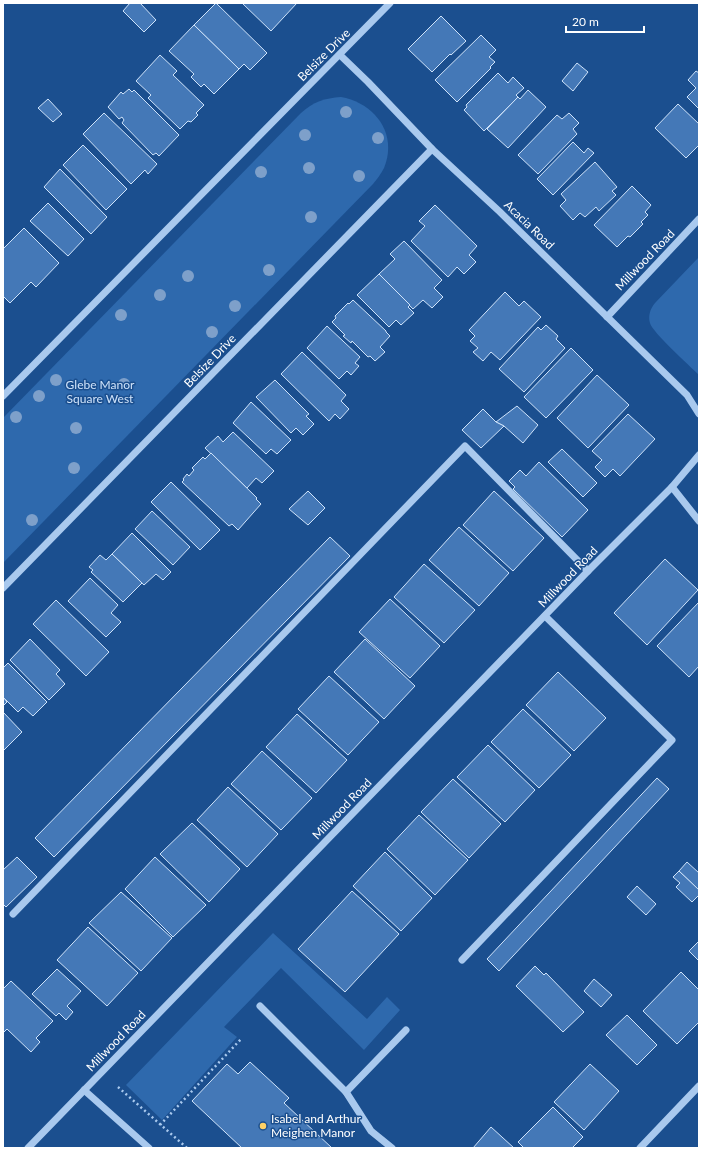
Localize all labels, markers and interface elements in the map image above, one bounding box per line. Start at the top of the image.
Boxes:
scale bar [566,8,644,34]
text: 20 m [572,14,599,29]
street label: Belsize Drive [294,25,353,84]
street label: Acacia Road [501,197,558,252]
street label: Millwood Road [612,226,677,293]
street label: Belsize Drive [181,331,239,390]
park label: Glebe Manor Square West [66,377,135,406]
street label: Millwood Road [535,543,600,610]
street label: Millwood Road [309,775,374,842]
street label: Millwood Road [83,1007,148,1074]
place label: Isabel and Arthur Meighen Manor [271,1111,362,1140]
marker: Isabel and Arthur Meighen Manor [258,1121,268,1131]

